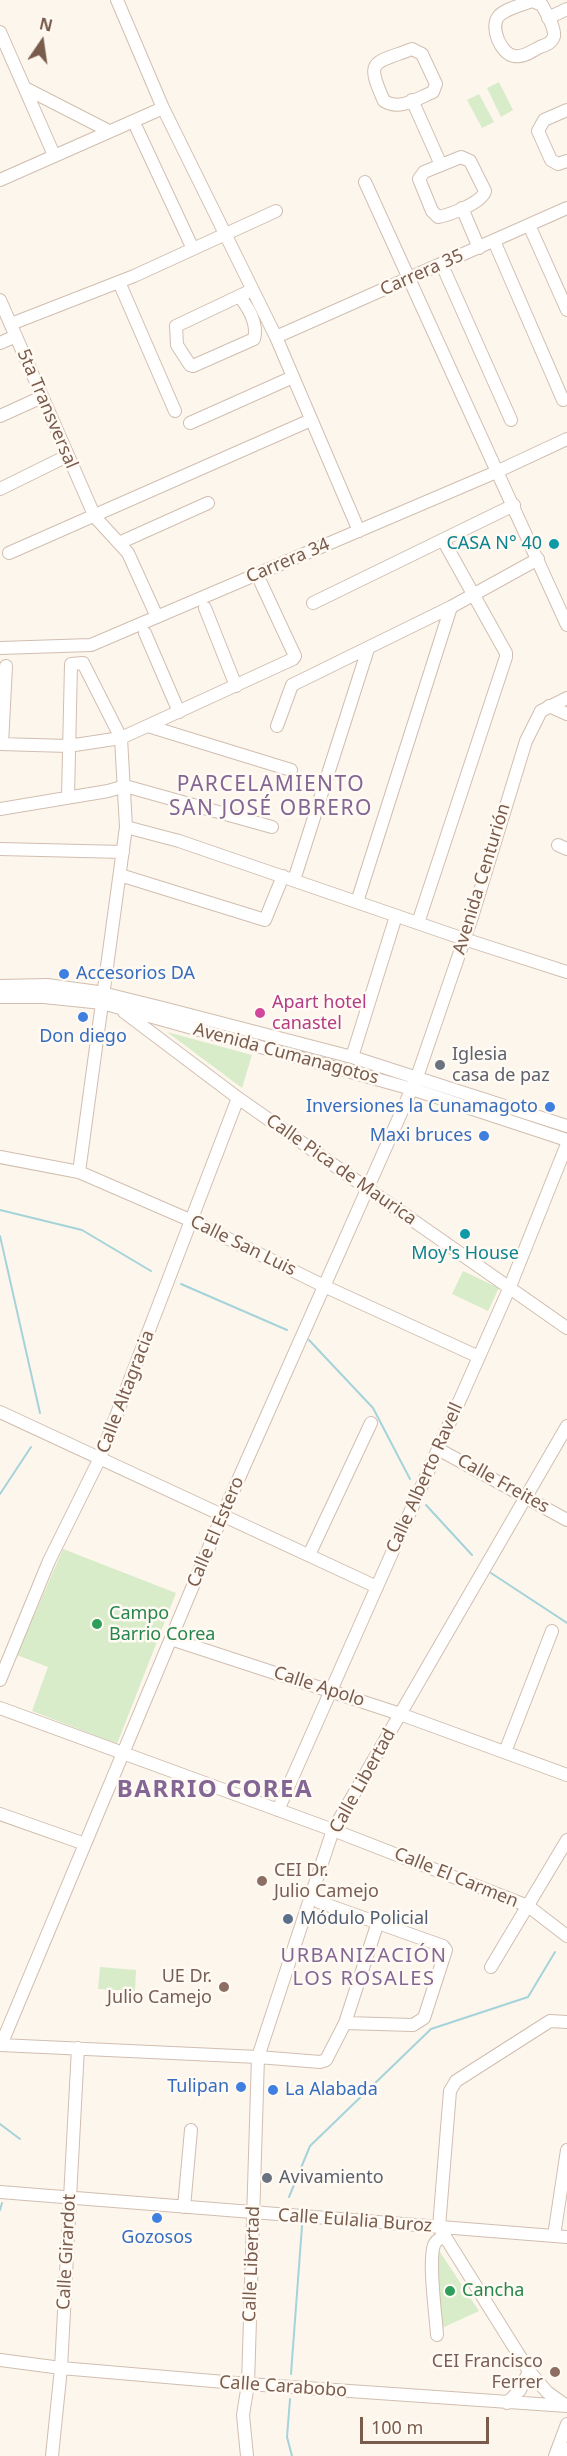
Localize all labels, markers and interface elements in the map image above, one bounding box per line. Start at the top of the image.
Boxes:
north arrow [12,12,72,72]
text: N [37,12,55,37]
street label: Carrera 35 [377,245,467,301]
street label: 5ta Transversal [12,346,82,472]
place label: CASA N° 40 [446,533,542,555]
street label: Carrera 34 [243,534,333,588]
marker: CASA N° 40 [547,537,561,551]
district label: PARCELAMIENTO SAN JOSÉ OBRERO [169,772,373,822]
street label: Avenida Centurión [449,801,515,957]
place label: Accesorios DA [76,963,195,985]
marker: Accesorios DA [57,967,71,981]
place label: Apart hotel canastel [272,992,367,1034]
marker: Apart hotel canastel [253,1006,267,1020]
marker: Don diego [76,1010,90,1024]
street label: Avenida Cumanagotos [191,1019,381,1089]
place label: Don diego [39,1026,127,1048]
place label: Iglesia casa de paz [452,1044,550,1086]
marker: Iglesia casa de paz [433,1058,447,1072]
place label: Inversiones la Cunamagoto [306,1096,538,1118]
marker: Inversiones la Cunamagoto [543,1100,557,1114]
street label: Calle Pica de Maurica [262,1110,420,1230]
place label: Maxi bruces [370,1125,472,1147]
marker: Maxi bruces [477,1129,491,1143]
street label: Calle San Luis [186,1211,300,1281]
marker: Moy's House [458,1227,472,1241]
place label: Moy's House [411,1243,519,1265]
street label: Calle Altagracia [93,1327,159,1457]
street label: Calle Alberto Ravell [382,1399,468,1557]
street label: Calle Freites [453,1450,553,1518]
street label: Calle El Estero [183,1473,249,1591]
place label: Campo Barrio Corea [109,1603,215,1646]
marker: Campo Barrio Corea [90,1617,104,1631]
street label: Calle Apolo [271,1662,367,1712]
street label: Calle Libertad [325,1725,401,1837]
district label: BARRIO COREA [117,1776,313,1804]
street label: Calle El Carmen [391,1843,521,1913]
place label: CEI Dr. Julio Camejo [274,1860,379,1902]
marker: CEI Dr. Julio Camejo [255,1874,269,1888]
place label: Módulo Policial [300,1908,429,1930]
marker: Módulo Policial [281,1912,295,1926]
district label: URBANIZACIÓN LOS ROSALES [281,1944,447,1991]
place label: UE Dr. Julio Camejo [107,1966,212,2008]
marker: UE Dr. Julio Camejo [217,1980,231,1994]
place label: Tulipan [167,2076,229,2098]
place label: La Alabada [285,2079,378,2101]
marker: Tulipan [234,2080,248,2094]
marker: La Alabada [266,2083,280,2097]
place label: Avivamiento [279,2167,384,2189]
marker: Avivamiento [260,2171,274,2185]
street label: Calle Girardot [53,2193,81,2311]
street label: Calle Eulalia Buroz [277,2205,433,2237]
street label: Calle Libertad [239,2206,265,2322]
marker: Gozosos [150,2211,164,2225]
place label: Gozosos [121,2227,193,2249]
place label: Cancha [462,2280,524,2302]
marker: Cancha [443,2284,457,2298]
place label: CEI Francisco Ferrer [432,2351,543,2394]
marker: CEI Francisco Ferrer [548,2365,562,2379]
street label: Calle Carabobo [218,2372,348,2402]
scale bar [363,2405,492,2443]
text: 100 m [371,2415,423,2439]

